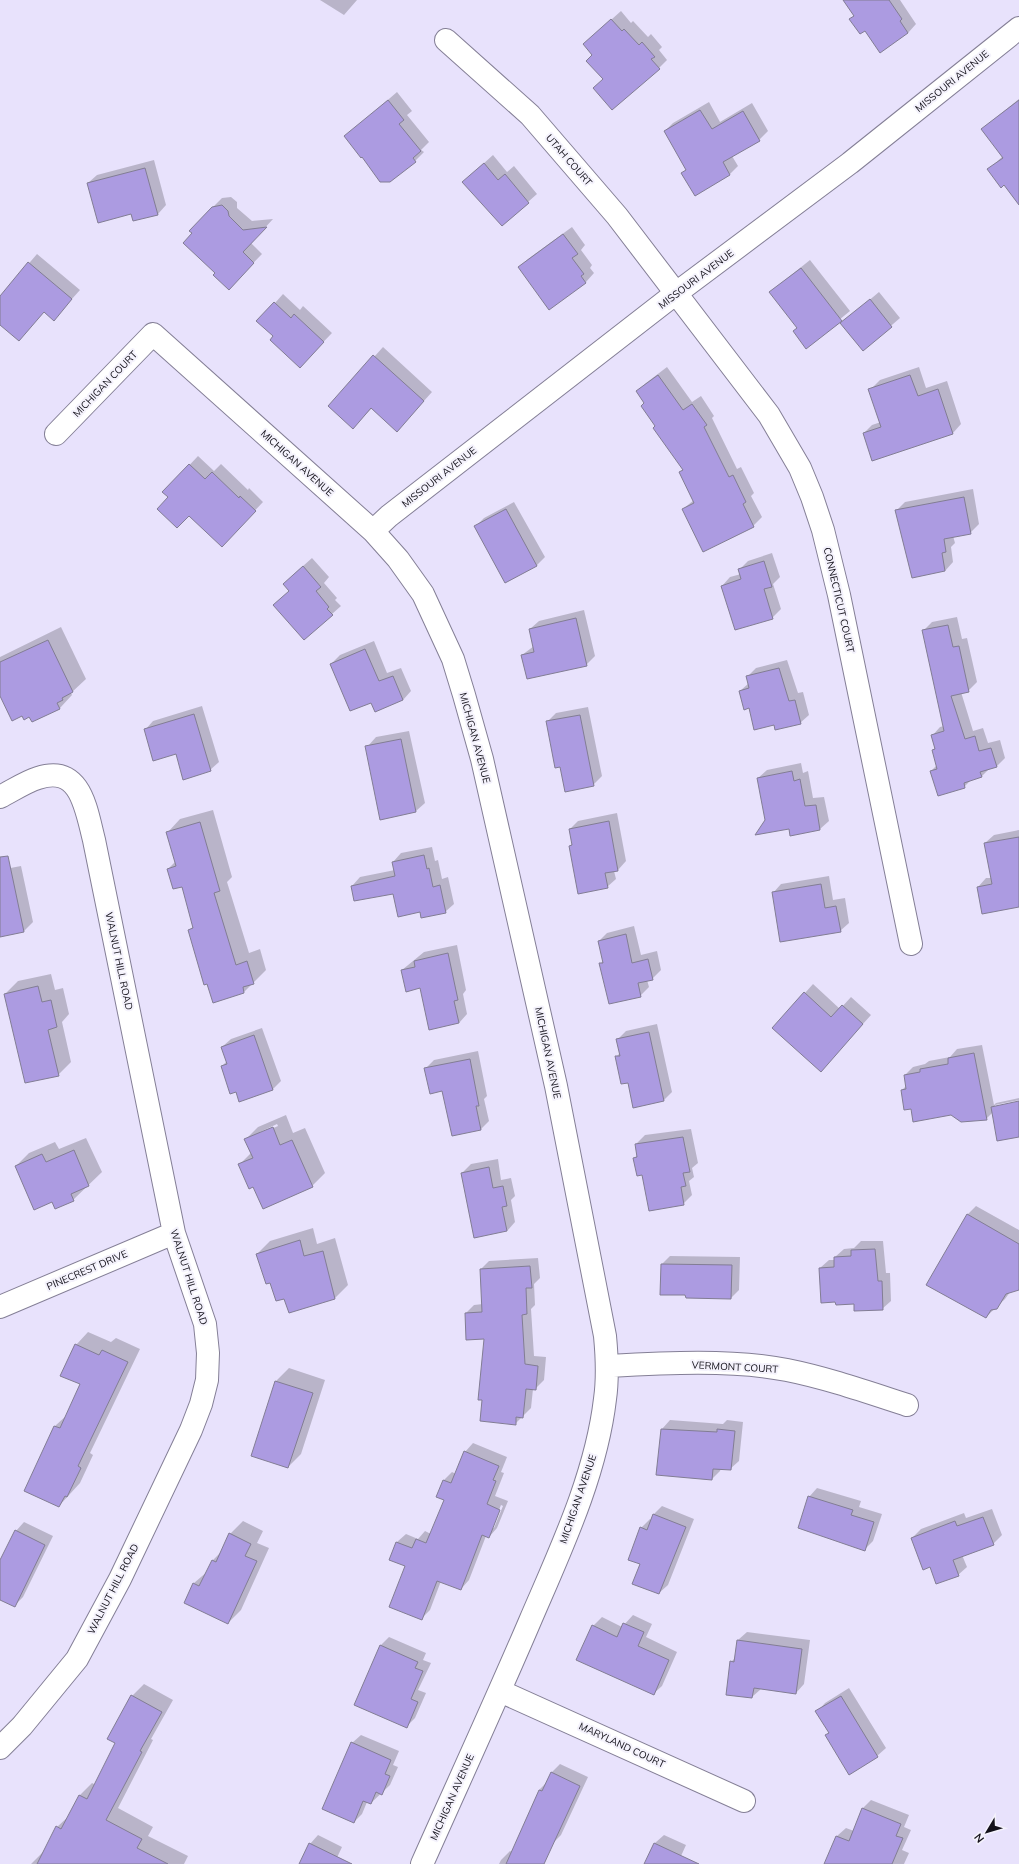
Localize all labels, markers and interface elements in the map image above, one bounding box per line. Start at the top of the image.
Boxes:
street label: MISSOURI AVENUE [913,47,992,115]
street label: UTAH COURT [543,131,595,189]
street label: MISSOURI AVENUE [656,246,736,312]
street label: MICHIGAN COURT [70,348,140,420]
street label: MICHIGAN AVENUE [258,427,336,499]
street label: MISSOURI AVENUE [399,444,479,510]
street label: CONNECTICUT COURT [821,546,857,654]
street label: MICHIGAN AVENUE [457,691,493,785]
street label: WALNUT HILL ROAD [102,911,136,1011]
street label: MICHIGAN AVENUE [532,1006,564,1100]
street label: WALNUT HILL ROAD [167,1228,211,1326]
street label: PINECREST DRIVE [45,1247,129,1293]
street label: VERMONT COURT [691,1358,779,1376]
street label: MICHIGAN AVENUE [557,1453,599,1545]
street label: WALNUT HILL ROAD [85,1542,141,1636]
street label: MARYLAND COURT [577,1719,667,1771]
street label: MICHIGAN AVENUE [427,1752,477,1842]
north arrow [967,1812,1007,1852]
text: N [971,1831,987,1846]

